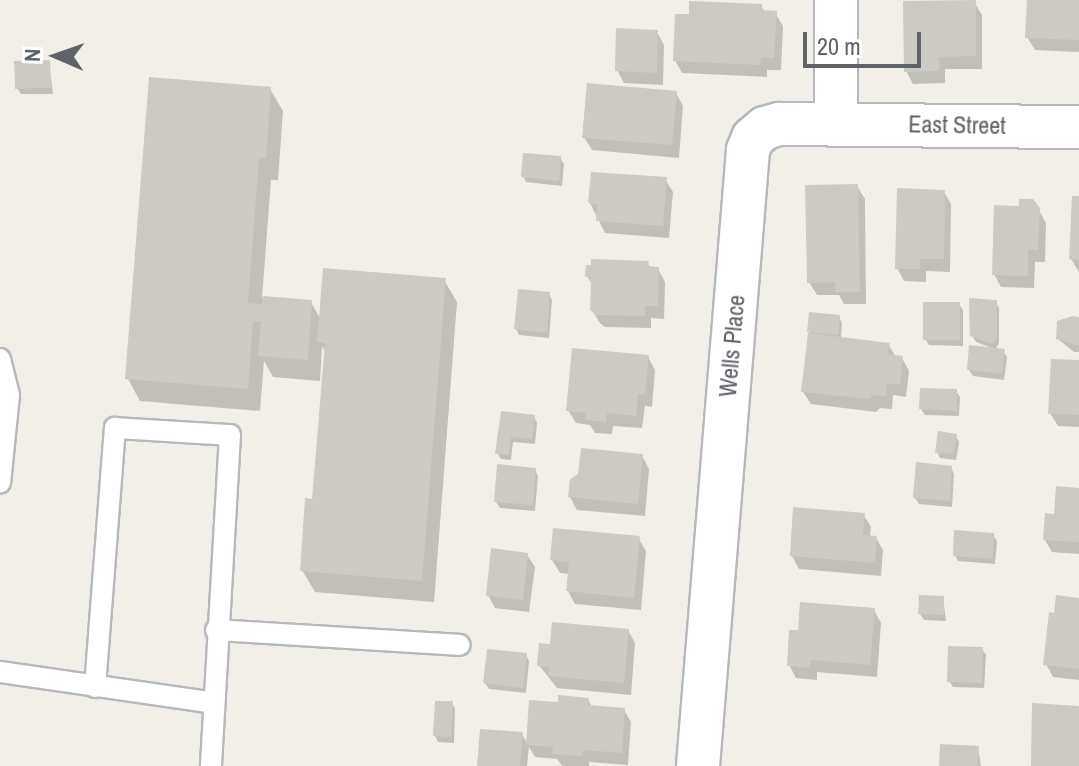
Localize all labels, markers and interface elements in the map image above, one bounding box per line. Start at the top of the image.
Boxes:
north arrow [16,16,96,96]
scale bar [807,16,925,66]
text: 20 m [817,30,861,62]
text: N [17,48,47,62]
street label: East Street [908,110,1006,140]
street label: Wells Place [713,294,751,398]

